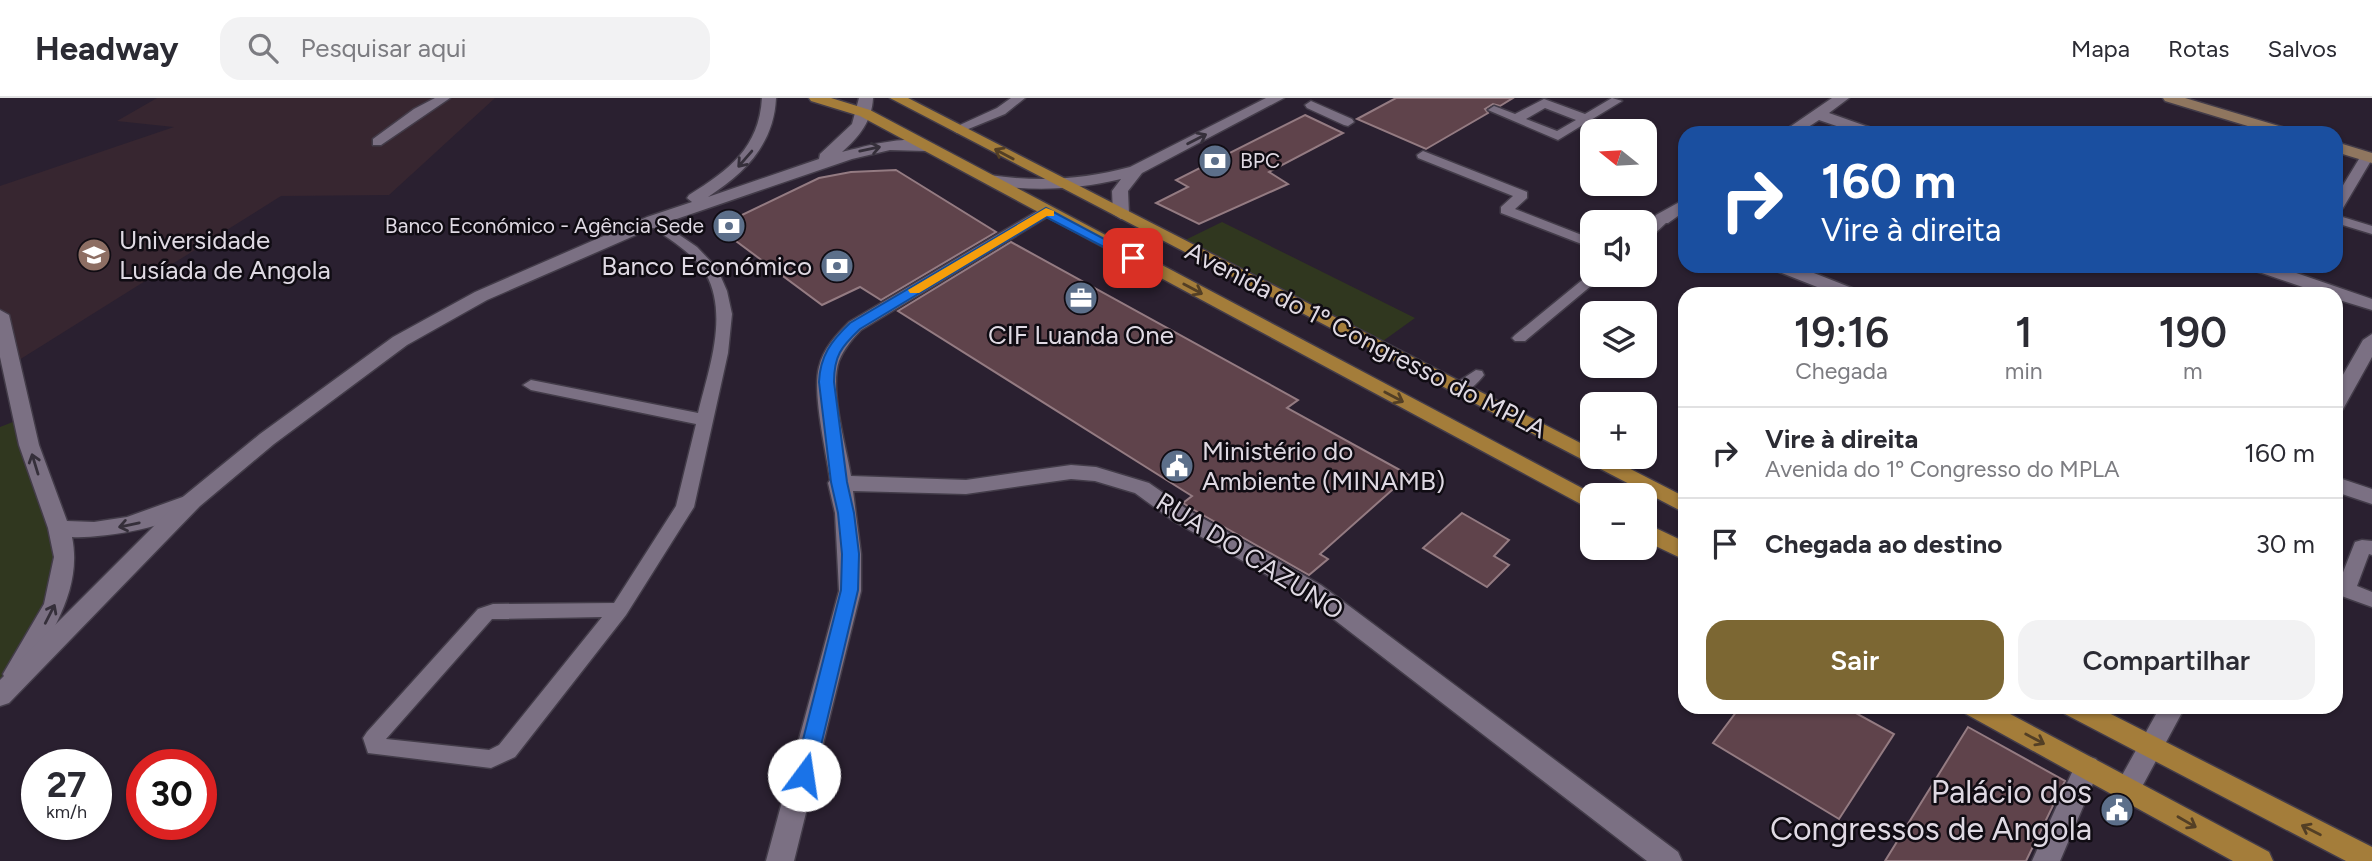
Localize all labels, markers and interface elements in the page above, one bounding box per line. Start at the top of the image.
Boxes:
search box [220,17,710,80]
text: Headway [35,29,178,68]
icon: search [244,29,282,67]
text: Pesquisar aqui [300,32,467,64]
text: Mapa [2071,34,2130,63]
text: Rotas [2168,34,2229,63]
text: Salvos [2267,34,2337,63]
north arrow [1580,119,1657,196]
map controls [1580,119,1657,560]
one-way arrow [1186,132,1207,145]
one-way arrow [858,142,881,156]
bank icon: BPC [1196,142,1234,180]
one-way arrow [994,146,1015,160]
place label: BPC [1240,148,1280,173]
one-way arrow [737,150,753,168]
text: 160 m [1821,151,1956,210]
icon: right [1706,154,1797,245]
bank icon: Banco Económico - Agência Sede [710,207,748,245]
button: sound [1580,210,1657,287]
text: Vire à direita [1821,211,2001,249]
place label: Banco Económico - Agência Sede [385,213,704,238]
place label: Universidade Lusíada de Angola [119,224,331,286]
pin [1103,228,1163,288]
street label: Avenida do 1º Congresso do MPLA [1180,235,1552,445]
school or university icon: Universidade Lusíada de Angola [75,236,113,274]
icon: arrive [1114,239,1152,277]
bank icon: Banco Económico [818,247,856,285]
place label: Banco Económico [601,250,812,282]
office icon: CIF Luanda One [1062,279,1100,317]
one-way arrow [1182,283,1203,297]
button: layers [1580,301,1657,378]
text: 19:16 [1794,307,1889,358]
text: 1 [2015,307,2033,358]
text: 190 [2158,307,2227,358]
place label: CIF Luanda One [988,319,1174,351]
text: Chegada [1795,357,1888,385]
text: min [2005,357,2043,385]
text: m [2183,357,2203,385]
one-way arrow [1383,390,1403,404]
button: + [1580,392,1657,469]
text: Vire à direita [1765,423,1918,455]
icon: right [1706,434,1744,472]
place label: Ministério do Ambiente (MINAMB) [1202,435,1445,497]
text: 160 m [2244,437,2315,469]
public building icon: Ministério do Ambiente (MINAMB) [1158,447,1196,485]
one-way arrow [27,453,40,475]
text: Avenida do 1º Congresso do MPLA [1765,455,2120,483]
button: − [1580,483,1657,560]
street label: RUA DO CAZUNO [1150,485,1350,627]
one-way arrow [118,519,141,533]
icon: arrive [1706,525,1744,563]
text: Chegada ao destino [1765,528,2002,560]
text: 30 m [2256,528,2315,560]
one-way arrow [43,604,57,625]
button: Sair [1706,620,2004,700]
button: Compartilhar [2018,620,2315,700]
one-way arrow [2024,733,2045,746]
position arrow [767,738,841,812]
speed limit sign: 30 [126,749,217,840]
text: 27 [47,764,86,806]
place label: Palácio dos Congressos de Angola [1770,773,2092,848]
public building icon: Palácio dos Congressos de Angola [2098,791,2136,829]
text: km/h [46,801,87,823]
one-way arrow [2177,815,2197,829]
one-way arrow [2301,822,2322,836]

